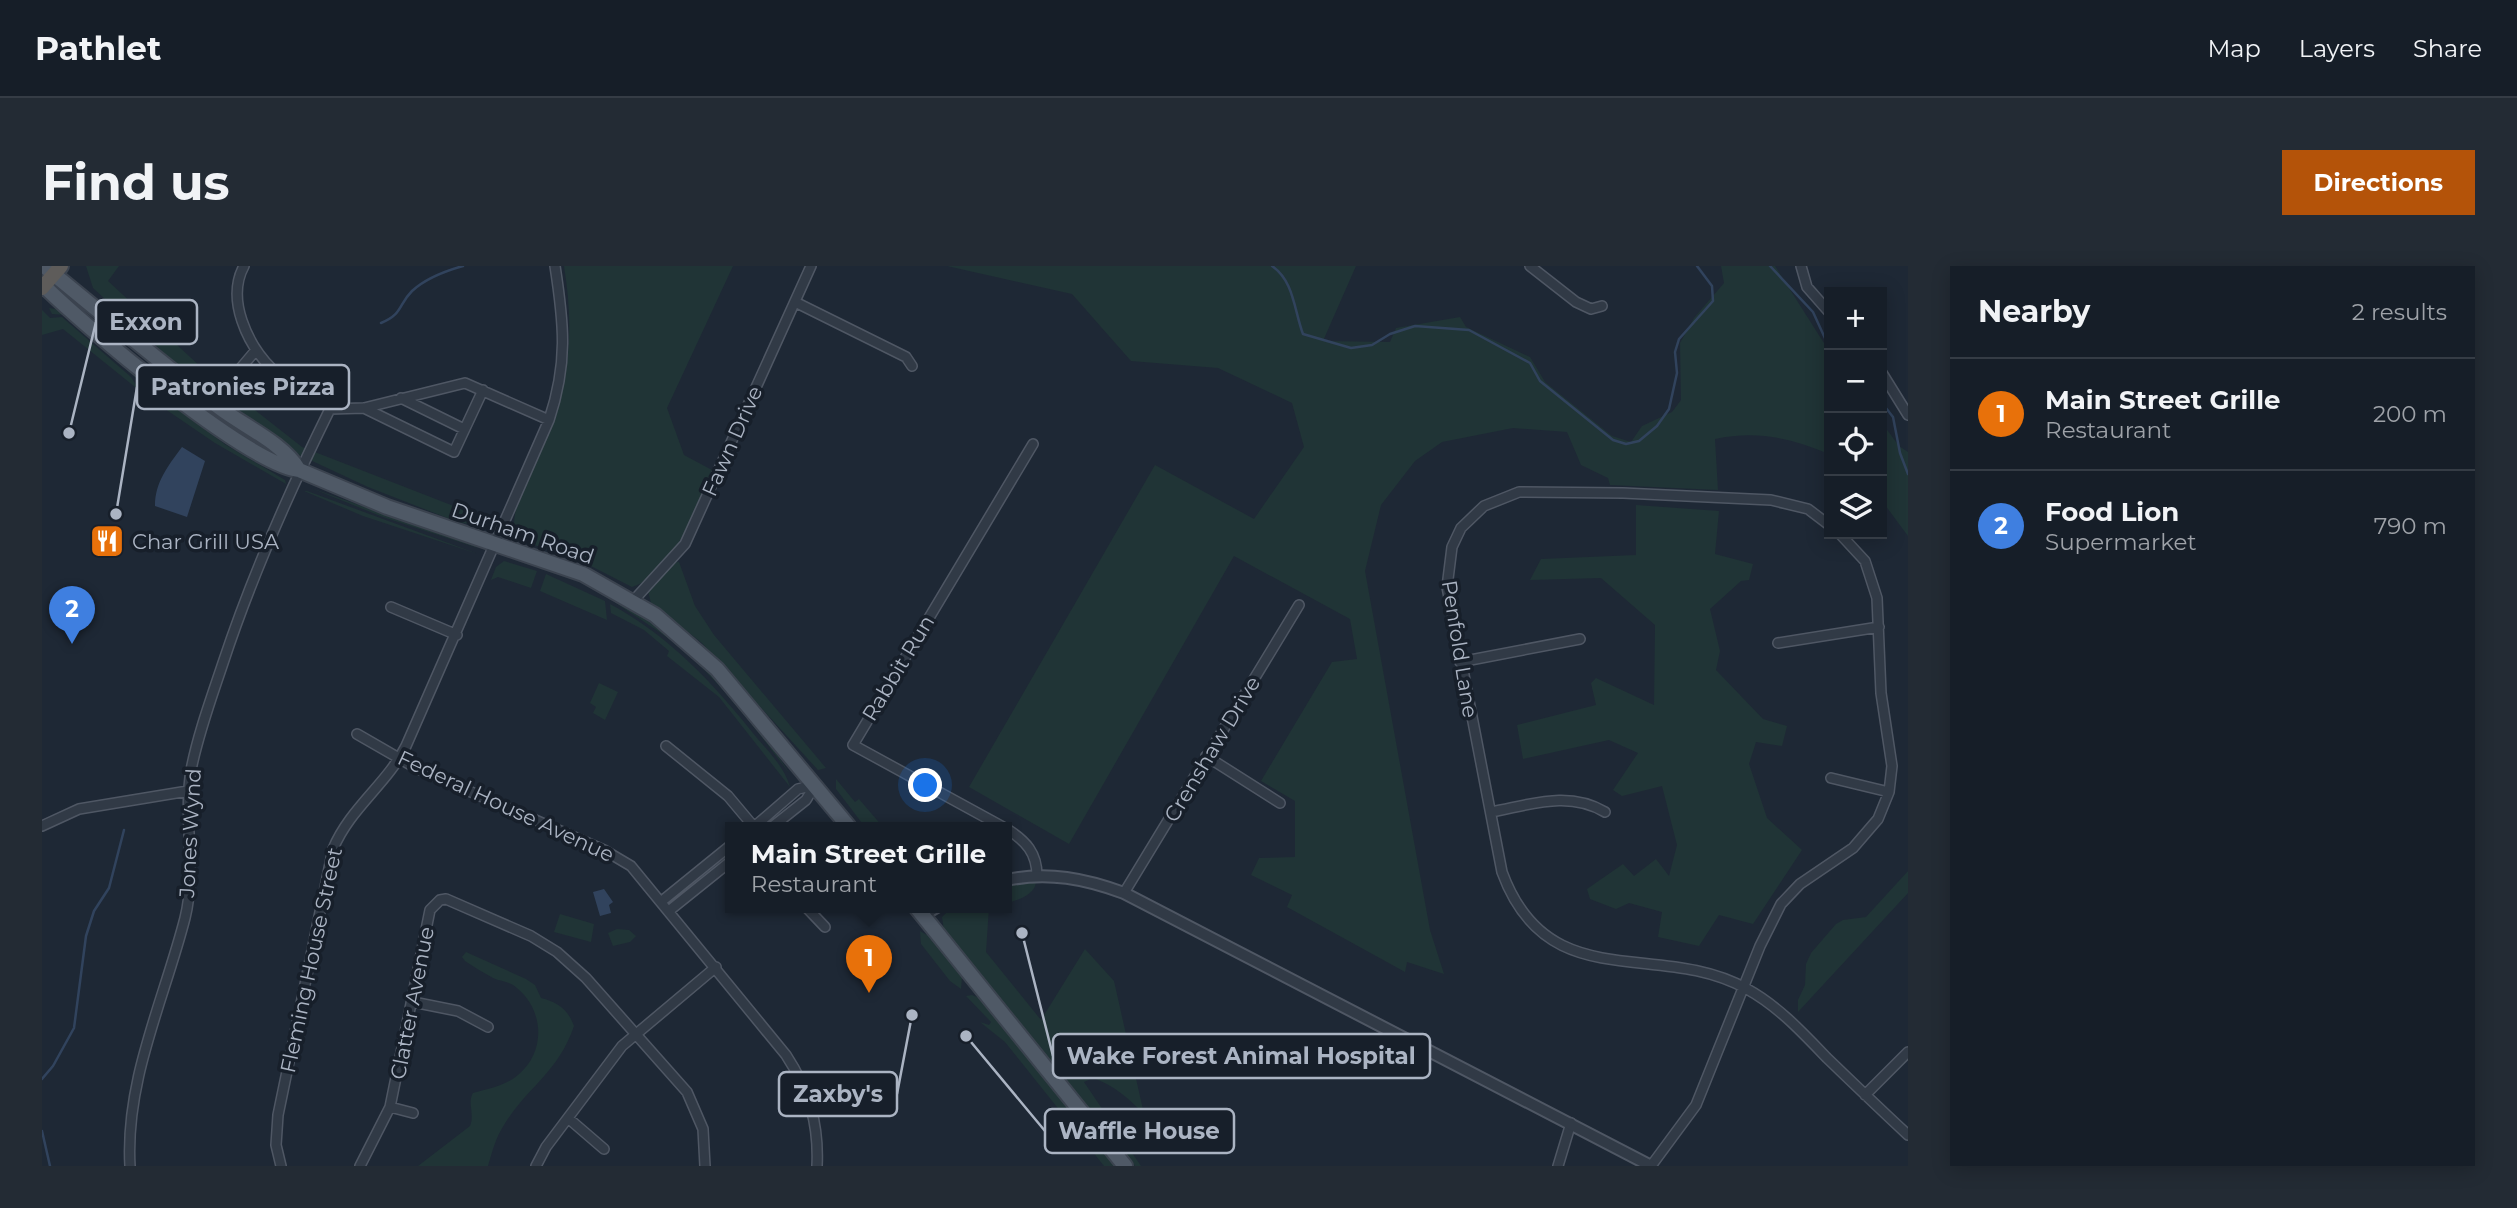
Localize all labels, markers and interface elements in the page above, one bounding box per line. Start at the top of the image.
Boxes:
text: Pathlet [35,28,161,68]
text: Map [2207,34,2261,63]
text: Layers [2299,34,2375,63]
text: Share [2413,34,2482,63]
button: Directions [2282,150,2475,215]
text: Find us [42,153,230,212]
map controls [1824,287,1887,539]
button: + [1824,287,1887,350]
text: Nearby [1978,293,2090,330]
text: 2 results [2352,298,2447,326]
callout: Exxon [96,300,197,344]
text: Exxon [109,308,183,336]
button: − [1824,350,1887,413]
callout: Patronies Pizza [137,365,349,409]
text: Patronies Pizza [151,373,335,401]
street label: Fawn Drive [697,382,767,500]
text: Main Street Grille [2045,384,2280,416]
text: 1 [1996,400,2006,428]
text: 200 m [2373,400,2447,428]
button: locate [1824,413,1887,476]
text: Restaurant [2045,416,2171,444]
button: layers [1824,476,1887,539]
text: Food Lion [2045,496,2179,528]
street label: Durham Road [448,497,598,569]
text: 2 [1994,512,2008,540]
text: 790 m [2374,512,2447,540]
restaurant icon: Char Grill USA [88,522,126,560]
text: Supermarket [2045,528,2197,556]
place label: Char Grill USA [132,529,280,554]
street label: Penfold Lane [1437,578,1483,720]
pin: 2 [49,586,95,644]
street label: Rabbit Run [857,611,939,725]
street label: Crenshaw Drive [1159,672,1265,826]
street label: Federal House Avenue [394,745,618,867]
street label: Jones Wynd [174,768,206,899]
your location [908,768,942,802]
popup [725,822,1012,913]
text: Main Street Grille [751,838,986,870]
street label: Fleming House Street [275,845,347,1075]
text: Restaurant [751,870,877,898]
street label: Clatter Avenue [385,924,439,1082]
pin: 1 [846,935,892,993]
callout: Wake Forest Animal Hospital [1053,1034,1430,1078]
text: Wake Forest Animal Hospital [1066,1042,1416,1070]
callout: Zaxby's [779,1072,897,1116]
text: Zaxby's [793,1080,883,1108]
callout: Waffle House [1045,1109,1234,1153]
text: Waffle House [1058,1117,1220,1145]

